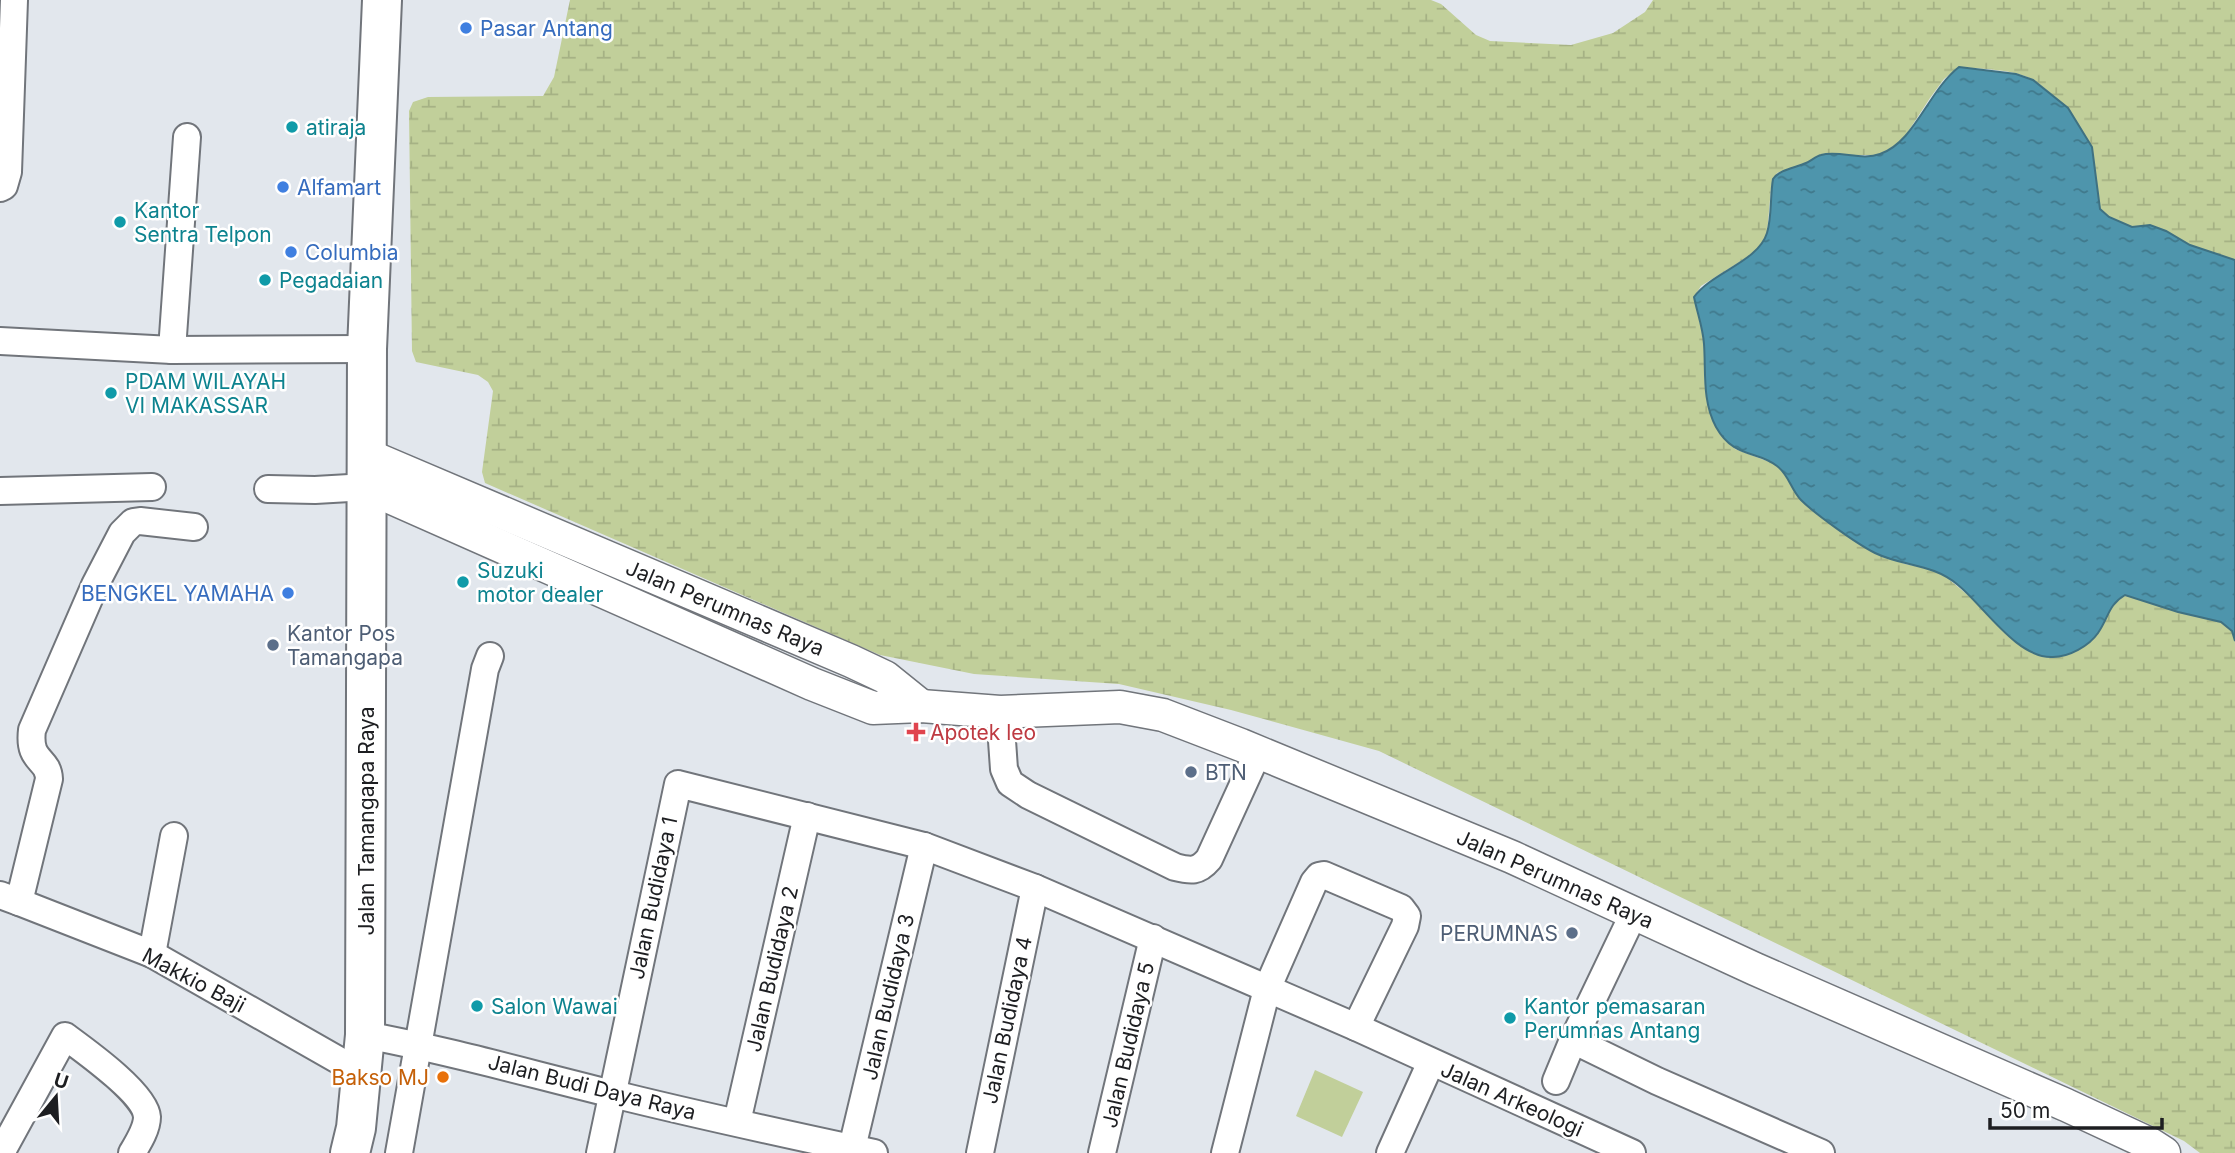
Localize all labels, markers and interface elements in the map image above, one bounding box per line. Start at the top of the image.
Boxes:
place label: Pasar Antang [480,16,613,41]
marker: Pasar Antang [458,20,474,36]
place label: atiraja [306,115,366,140]
marker: atiraja [284,119,300,135]
place label: Alfamart [297,175,381,200]
marker: Alfamart [275,179,291,195]
place label: Kantor Sentra Telpon [134,198,272,247]
marker: Kantor Sentra Telpon [112,214,128,230]
place label: Columbia [305,240,399,265]
marker: Columbia [283,244,299,260]
place label: Pegadaian [279,268,383,293]
marker: Pegadaian [257,272,273,288]
place label: PDAM WILAYAH VI MAKASSAR [125,369,286,418]
marker: PDAM WILAYAH VI MAKASSAR [103,385,119,401]
street label: Jalan Perumnas Raya [622,555,828,661]
place label: Suzuki motor dealer [477,558,603,607]
marker: Suzuki motor dealer [455,574,471,590]
place label: BENGKEL YAMAHA [81,581,274,606]
marker: BENGKEL YAMAHA [280,585,296,601]
place label: Kantor Pos Tamangapa [287,621,403,670]
marker: Kantor Pos Tamangapa [265,637,281,653]
street label: Jalan Tamangapa Raya [354,706,379,936]
place label: Apotek leo [930,720,1036,745]
marker: Apotek leo [908,724,924,740]
place label: BTN [1205,760,1247,785]
marker: BTN [1183,764,1199,780]
street label: Jalan Budidaya 1 [624,815,682,981]
street label: Jalan Perumnas Raya [1453,824,1657,934]
street label: Jalan Budidaya 2 [741,884,803,1054]
street label: Jalan Budidaya 3 [857,911,919,1083]
place label: PERUMNAS [1440,921,1558,946]
marker: PERUMNAS [1564,925,1580,941]
street label: Jalan Budidaya 4 [977,934,1037,1106]
street label: Makkio Baji [138,942,250,1018]
street label: Jalan Budidaya 5 [1097,960,1159,1130]
place label: Salon Wawai [491,994,618,1019]
place label: Kantor pemasaran Perumnas Antang [1524,994,1706,1043]
marker: Salon Wawai [469,998,485,1014]
marker: Kantor pemasaran Perumnas Antang [1502,1010,1518,1026]
street label: Jalan Budi Daya Raya [485,1049,699,1125]
street label: Jalan Arkeologi [1437,1056,1587,1142]
north arrow [21,1062,91,1132]
place label: Bakso MJ [331,1065,429,1090]
text: U [51,1068,71,1094]
marker: Bakso MJ [435,1069,451,1085]
scale bar [1990,1086,2162,1130]
text: 50 m [2000,1098,2050,1123]

